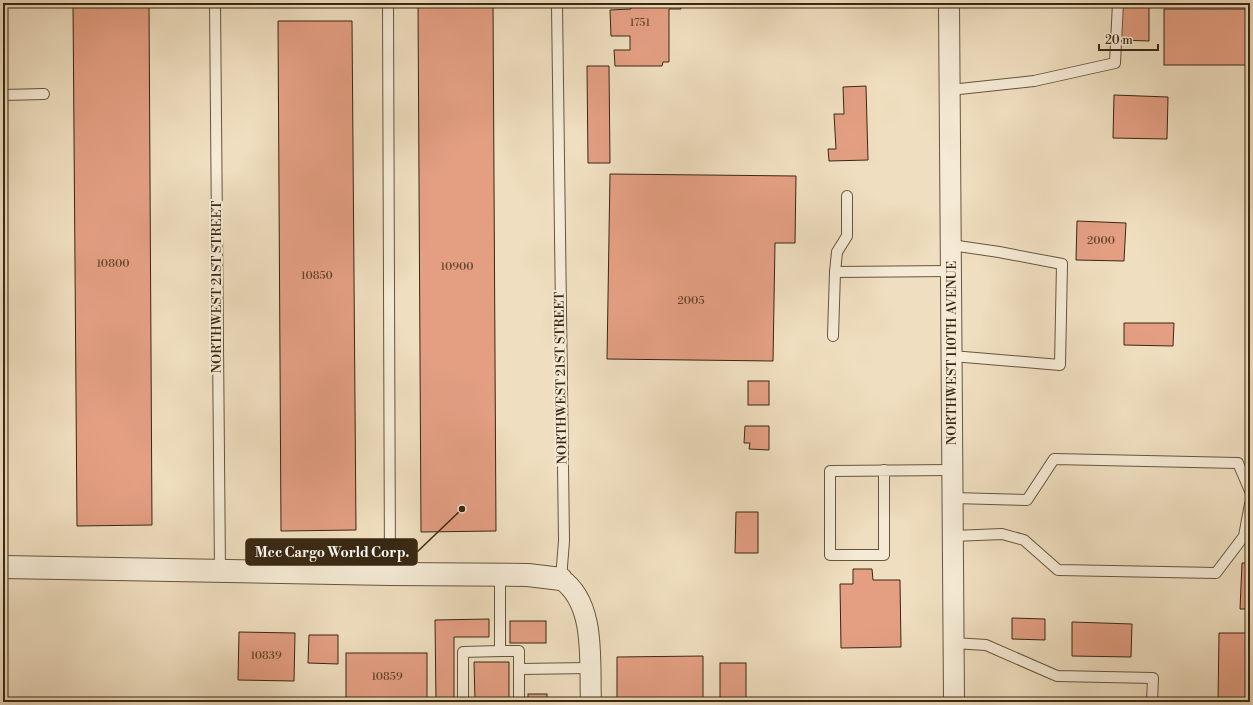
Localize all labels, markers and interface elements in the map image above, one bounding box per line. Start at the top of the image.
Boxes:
house number: 1751 [630,16,650,30]
scale bar [1099,26,1158,52]
text: 20 m [1105,33,1133,48]
street label: NORTHWEST 21ST STREET [209,201,225,373]
house number: 2000 [1087,234,1115,248]
house number: 10800 [96,257,130,271]
house number: 10900 [441,260,473,274]
street label: NORTHWEST 110TH AVENUE [944,261,960,445]
house number: 10850 [301,269,333,283]
street label: NORTHWEST 21ST STREET [551,291,571,465]
house number: 2005 [678,294,704,308]
callout: Mcc Cargo World Corp. [246,539,417,565]
text: Mcc Cargo World Corp. [255,544,410,562]
house number: 10839 [250,649,282,663]
house number: 10859 [371,670,403,684]

